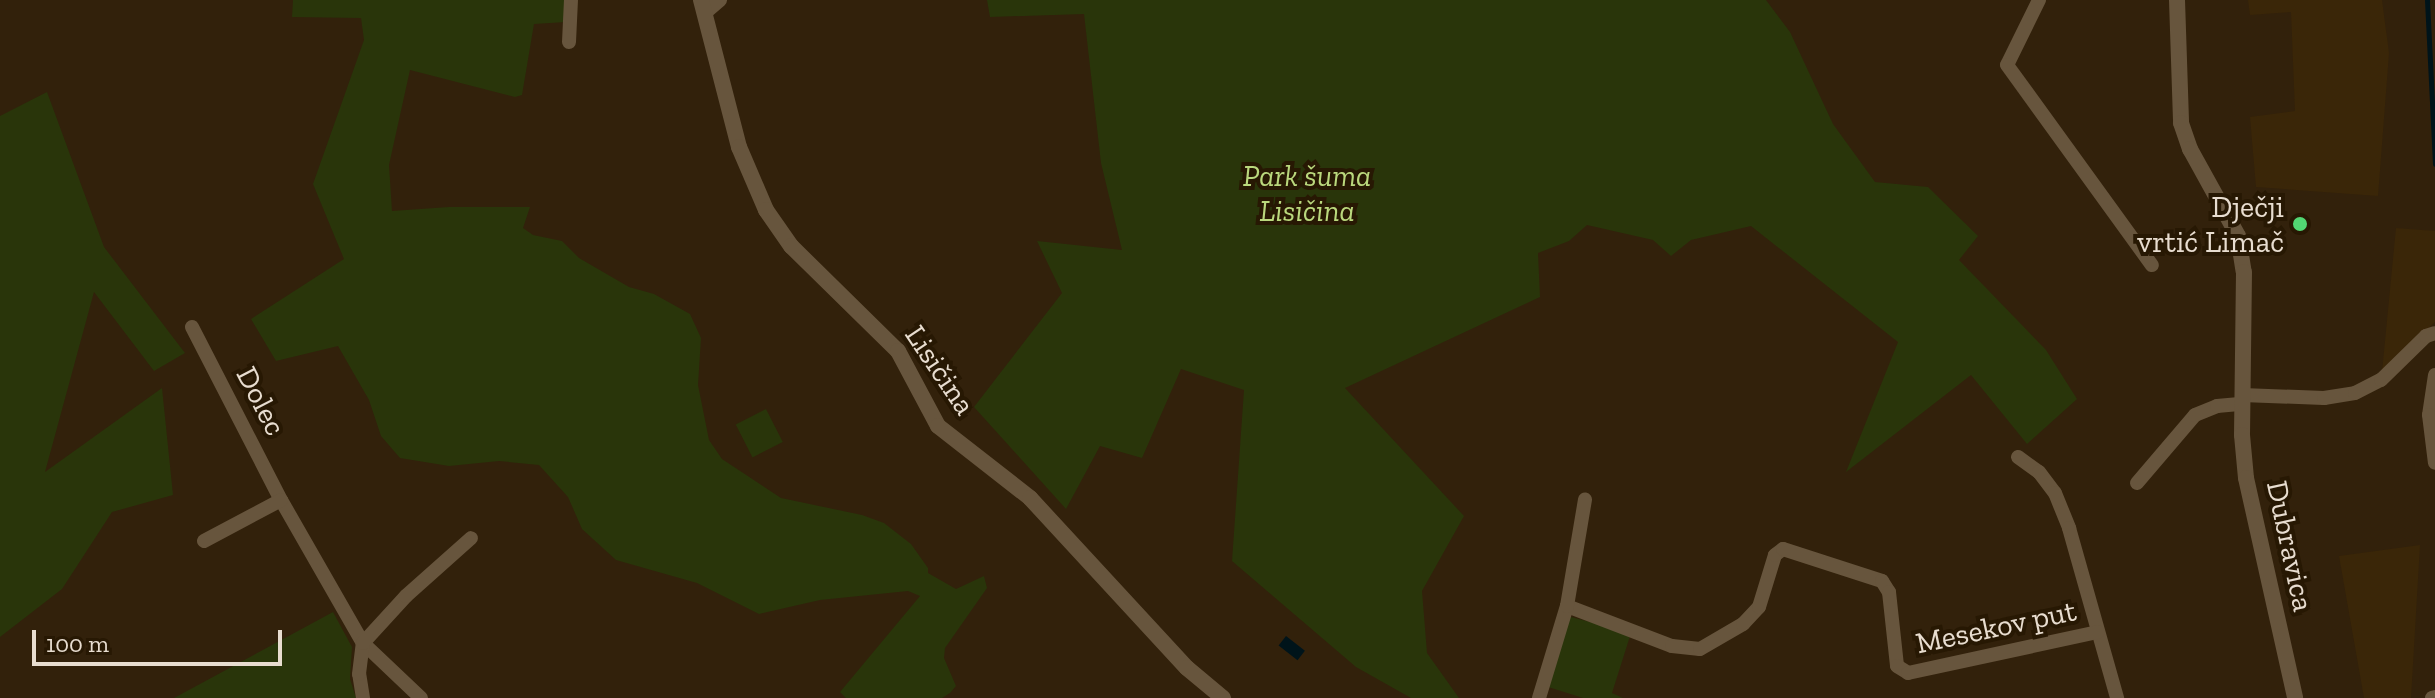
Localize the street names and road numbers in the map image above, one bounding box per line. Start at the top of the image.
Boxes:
street label: Lisičina [897,318,983,422]
street label: Dolec [229,361,293,441]
street label: Dubravica [2259,477,2321,615]
street label: Mesekov put [1912,592,2080,662]

